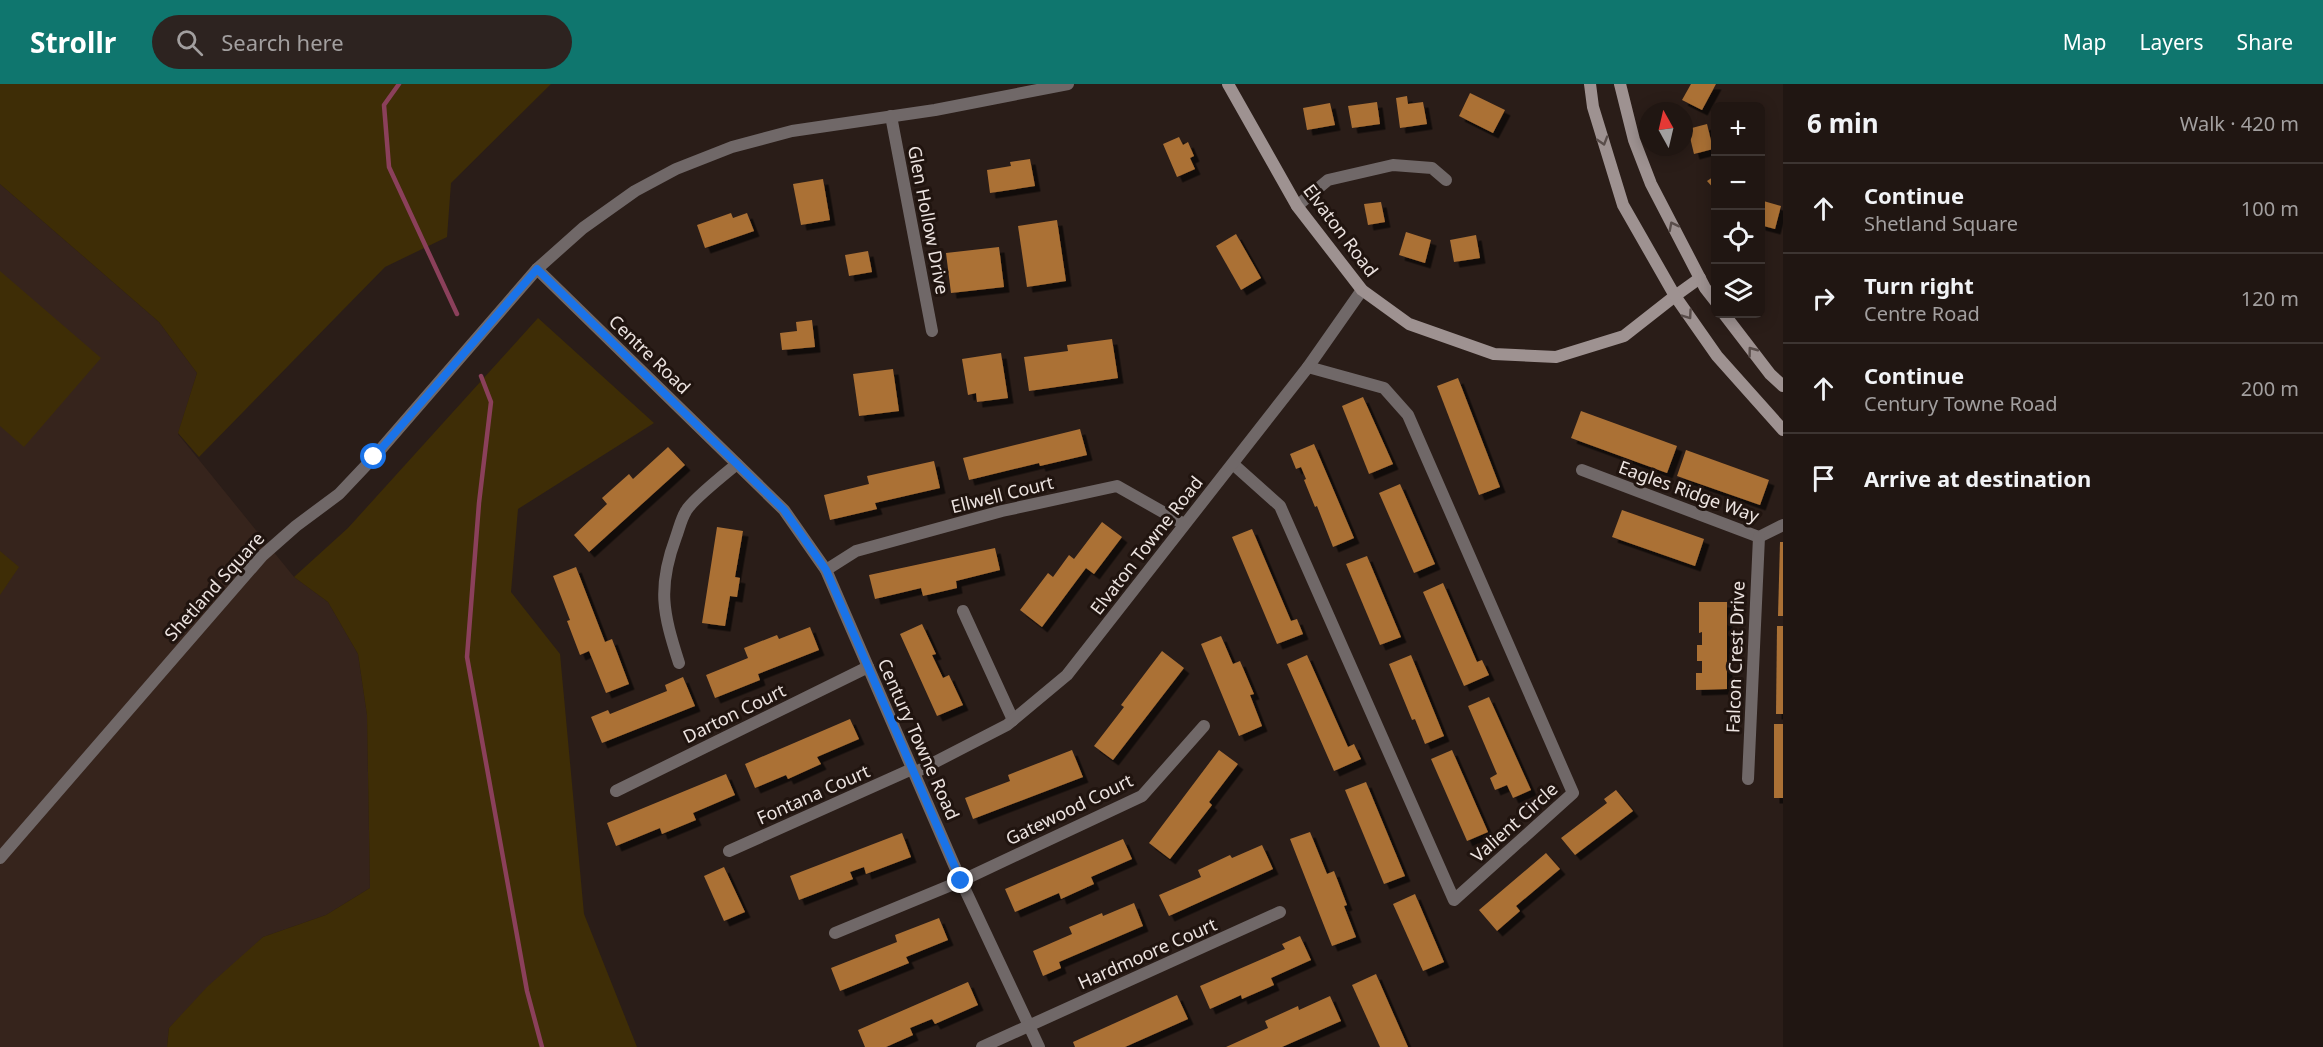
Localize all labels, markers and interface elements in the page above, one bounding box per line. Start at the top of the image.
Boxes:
search box [152,15,572,69]
text: Strollr [30,23,116,61]
icon: search [173,26,206,59]
text: Search here [221,27,344,57]
text: Map [2063,28,2107,56]
text: Layers [2140,28,2204,56]
text: Share [2237,28,2293,56]
north arrow [1639,102,1693,156]
map controls [1711,102,1765,318]
button: + [1711,102,1765,156]
text: 6 min [1807,105,1879,141]
text: Walk · 420 m [2180,110,2299,137]
one-way arrow [1596,135,1608,146]
street label: Glen Hollow Drive [903,144,955,296]
button: − [1711,156,1765,210]
street label: Elvaton Road [1298,179,1384,281]
text: Continue [1864,180,1964,210]
icon: ahead [1807,192,1840,225]
text: 100 m [2241,195,2299,222]
button: locate [1711,210,1765,264]
text: Shetland Square [1864,210,2018,237]
one-way arrow [1669,222,1681,233]
button: layers [1711,264,1765,318]
text: Turn right [1864,270,1974,300]
icon: right [1807,282,1840,315]
text: 120 m [2241,285,2299,312]
text: Centre Road [1864,300,1980,327]
one-way arrow [1681,308,1692,319]
street label: Centre Road [604,309,696,399]
one-way arrow [1749,347,1760,358]
text: Continue [1864,360,1964,390]
icon: ahead [1807,372,1840,405]
text: 200 m [2241,375,2299,402]
text: Century Towne Road [1864,390,2058,417]
route start [360,443,386,469]
street label: Eagles Ridge Way [1615,454,1763,528]
icon: arrive [1807,462,1840,495]
text: Arrive at destination [1864,463,2091,493]
street label: Ellwell Court [948,470,1056,518]
street label: Elvaton Towne Road [1084,471,1208,619]
street label: Shetland Square [159,526,269,646]
street label: Falcon Crest Drive [1720,580,1750,734]
street label: Century Towne Road [873,655,965,823]
street label: Darton Court [679,678,790,748]
street label: Fontana Court [753,758,874,830]
street label: Gatewood Court [1001,768,1137,850]
street label: Valient Circle [1466,777,1562,867]
route end [947,867,973,893]
street label: Hardmoore Court [1074,911,1221,994]

